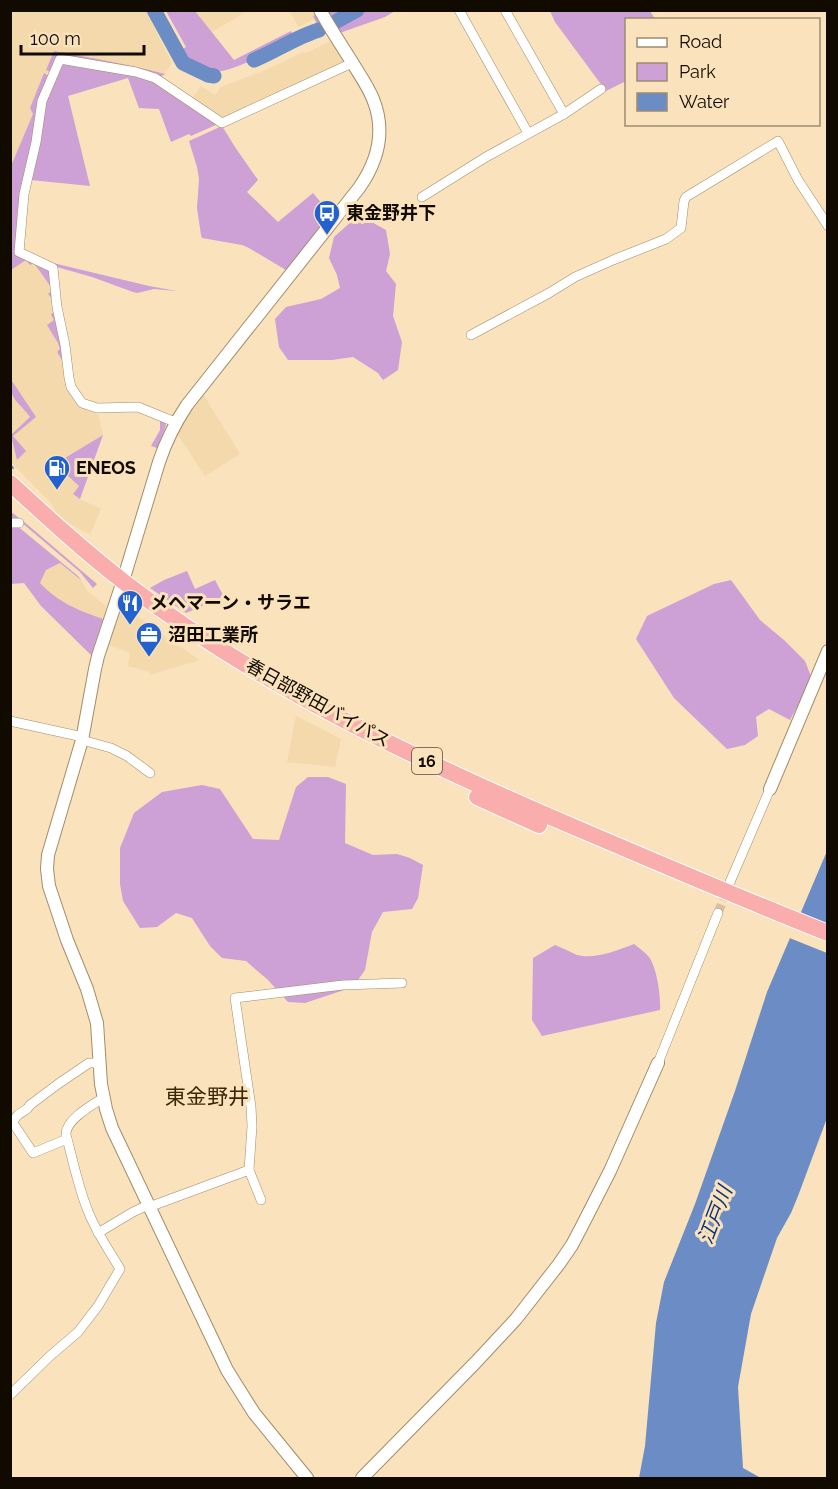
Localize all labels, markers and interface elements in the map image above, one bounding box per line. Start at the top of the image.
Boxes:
scale bar [21,18,144,56]
legend [625,18,820,126]
text: 100 m [30,28,81,49]
text: Road [679,31,722,52]
text: Park [679,61,716,82]
text: Water [679,91,730,112]
bus stop icon: 東金野井下 [312,198,342,236]
place label: 東金野井下 [346,202,436,223]
fuel station icon: ENEOS [42,453,72,491]
place label: ENEOS [76,457,136,478]
restaurant icon: メヘマーン・サラエ [115,588,145,626]
place label: メヘマーン・サラエ [150,592,311,613]
office icon: 沼田工業所 [134,620,164,658]
place label: 沼田工業所 [168,624,258,645]
street label: 春日部野田バイパス [242,654,394,751]
road number: 16 [412,748,442,774]
district label: 東金野井 [165,1084,249,1109]
water label: 江戸川 [693,1181,738,1247]

